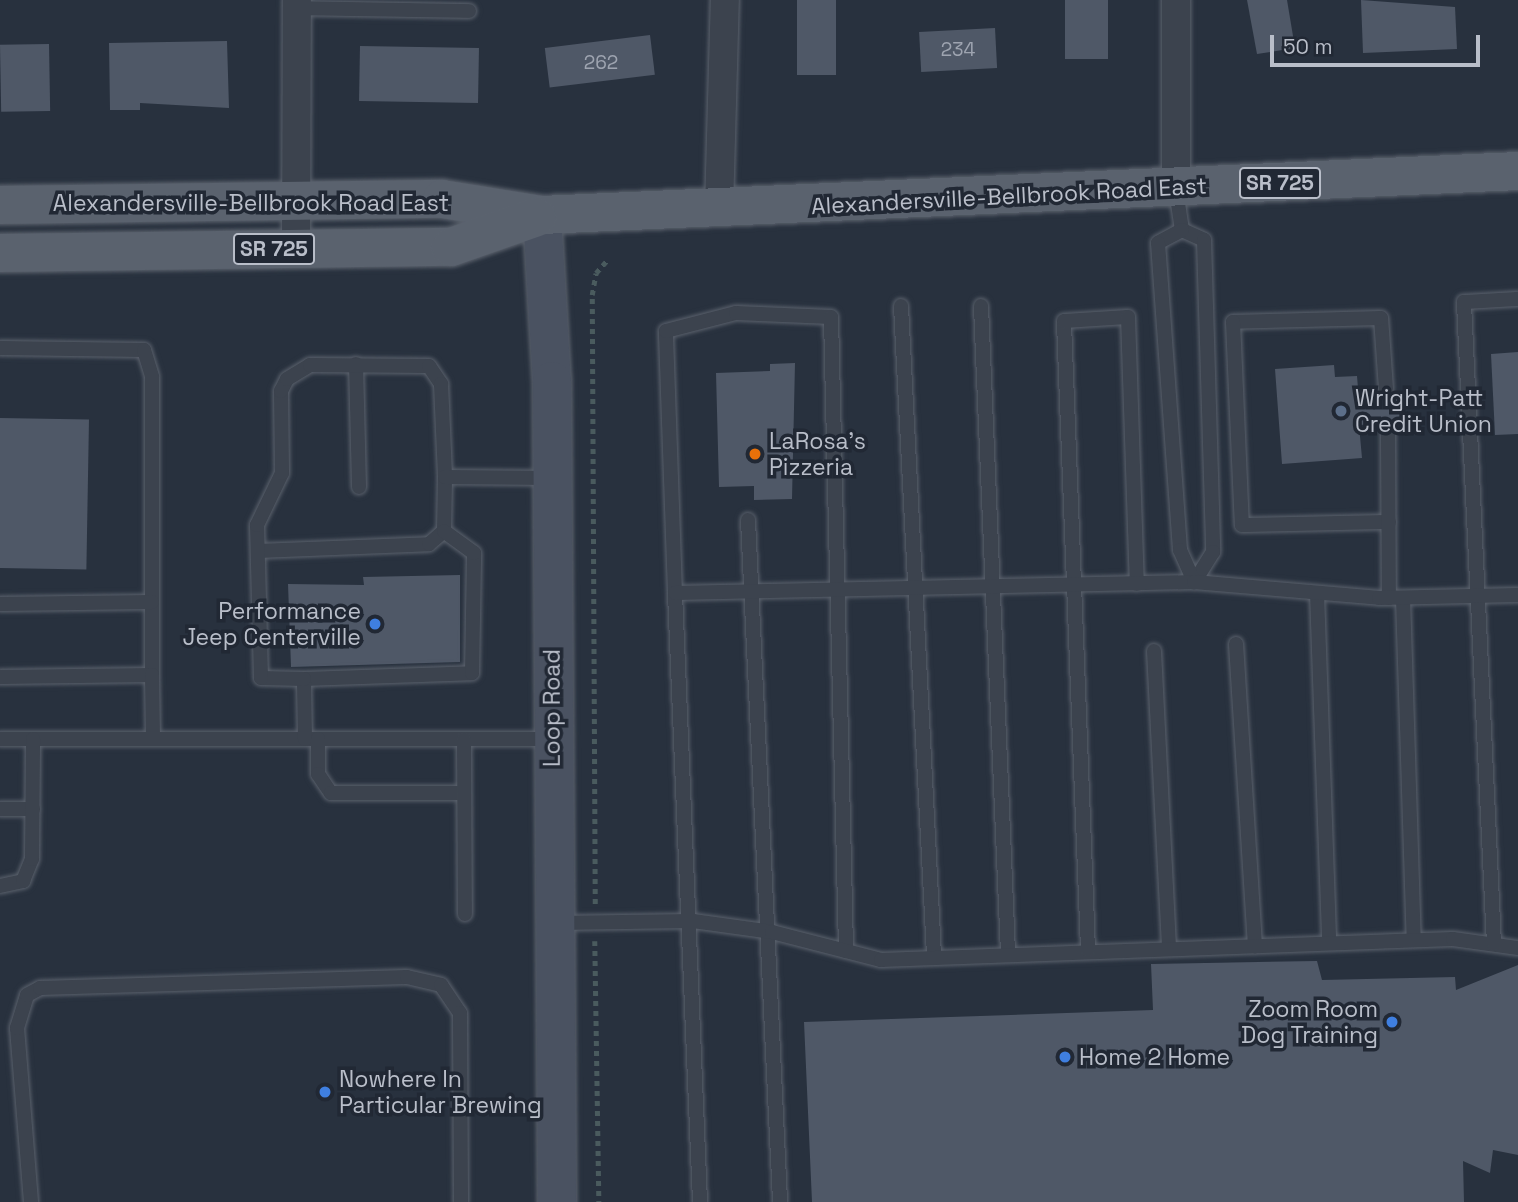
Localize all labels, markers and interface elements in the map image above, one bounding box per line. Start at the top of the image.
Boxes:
scale bar [1273,21,1483,65]
text: 50 m [1283,33,1333,60]
house number: 234 [941,39,975,61]
house number: 262 [584,52,618,74]
road number: SR 725 [1238,166,1322,200]
street label: Alexandersville-Bellbrook Road East [810,172,1208,220]
street label: Alexandersville-Bellbrook Road East [53,189,449,217]
road number: SR 725 [232,232,316,266]
place label: Wright-Patt Credit Union [1355,384,1492,438]
marker: Wright-Patt Credit Union [1333,403,1349,419]
place label: LaRosa's Pizzeria [769,427,866,481]
marker: LaRosa's Pizzeria [747,446,763,462]
place label: Performance Jeep Centerville [182,597,361,651]
marker: Performance Jeep Centerville [367,616,383,632]
street label: Loop Road [538,649,566,767]
place label: Zoom Room Dog Training [1240,995,1378,1049]
marker: Zoom Room Dog Training [1384,1014,1400,1030]
place label: Home 2 Home [1079,1043,1230,1071]
marker: Home 2 Home [1057,1049,1073,1065]
place label: Nowhere In Particular Brewing [339,1065,542,1119]
marker: Nowhere In Particular Brewing [317,1084,333,1100]

